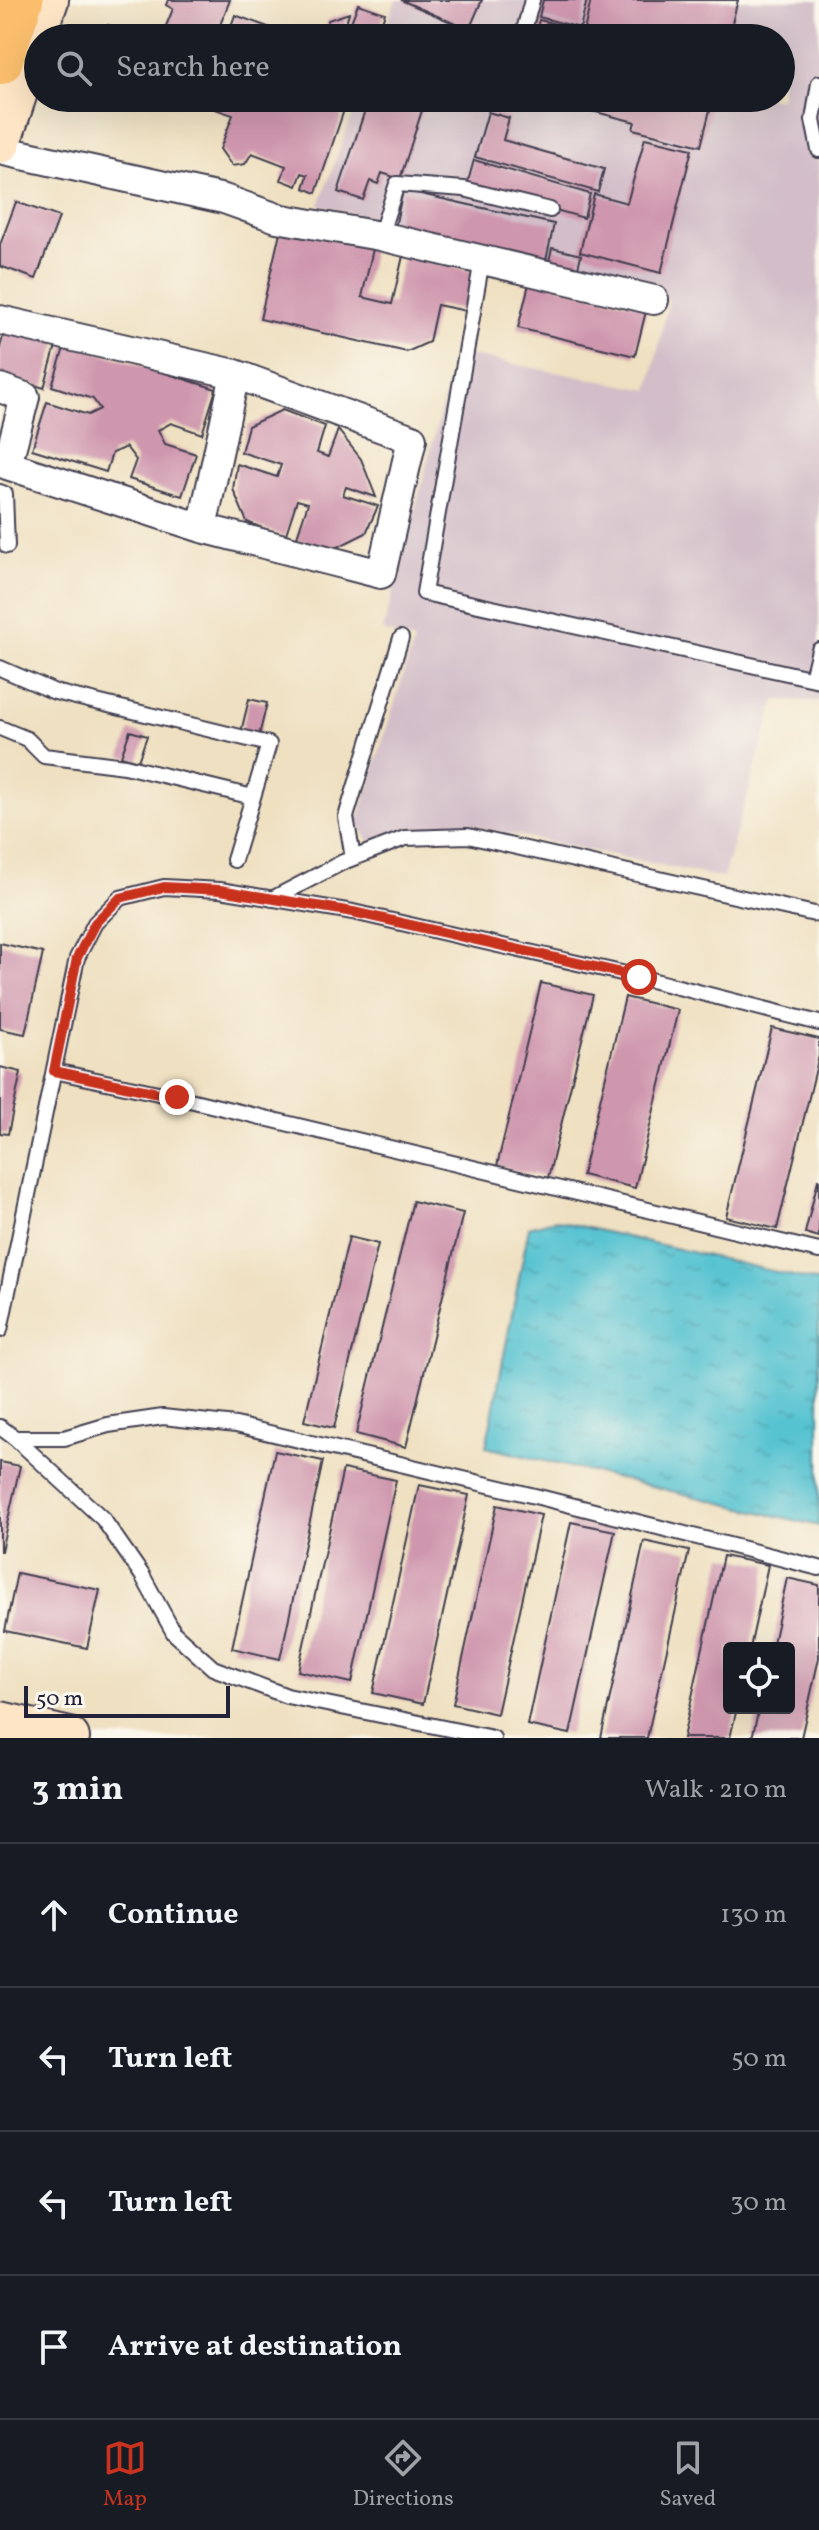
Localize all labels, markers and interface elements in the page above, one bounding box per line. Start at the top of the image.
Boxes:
search box [24,24,795,112]
icon: search [52,46,96,90]
text: Search here [116,47,270,89]
route start [621,959,657,995]
route end [159,1079,195,1115]
map controls [723,1642,795,1714]
button: locate [723,1642,795,1714]
scale bar [24,1682,230,1718]
text: 50 m [36,1684,83,1715]
text: 3 min [32,1767,123,1814]
text: Walk · 210 m [644,1772,787,1808]
icon: ahead [32,1893,76,1937]
text: Continue [108,1894,239,1936]
text: 130 m [720,1897,787,1933]
icon: left [32,2037,76,2081]
text: Turn left [108,2038,232,2080]
text: 50 m [731,2041,787,2077]
icon: left [32,2181,76,2225]
text: Turn left [108,2182,232,2224]
text: 30 m [730,2185,787,2221]
icon: arrive [32,2325,76,2369]
text: Arrive at destination [108,2326,402,2368]
tab: Map [103,2436,147,2515]
tab: Directions [353,2436,454,2515]
tab: Saved [659,2436,716,2515]

